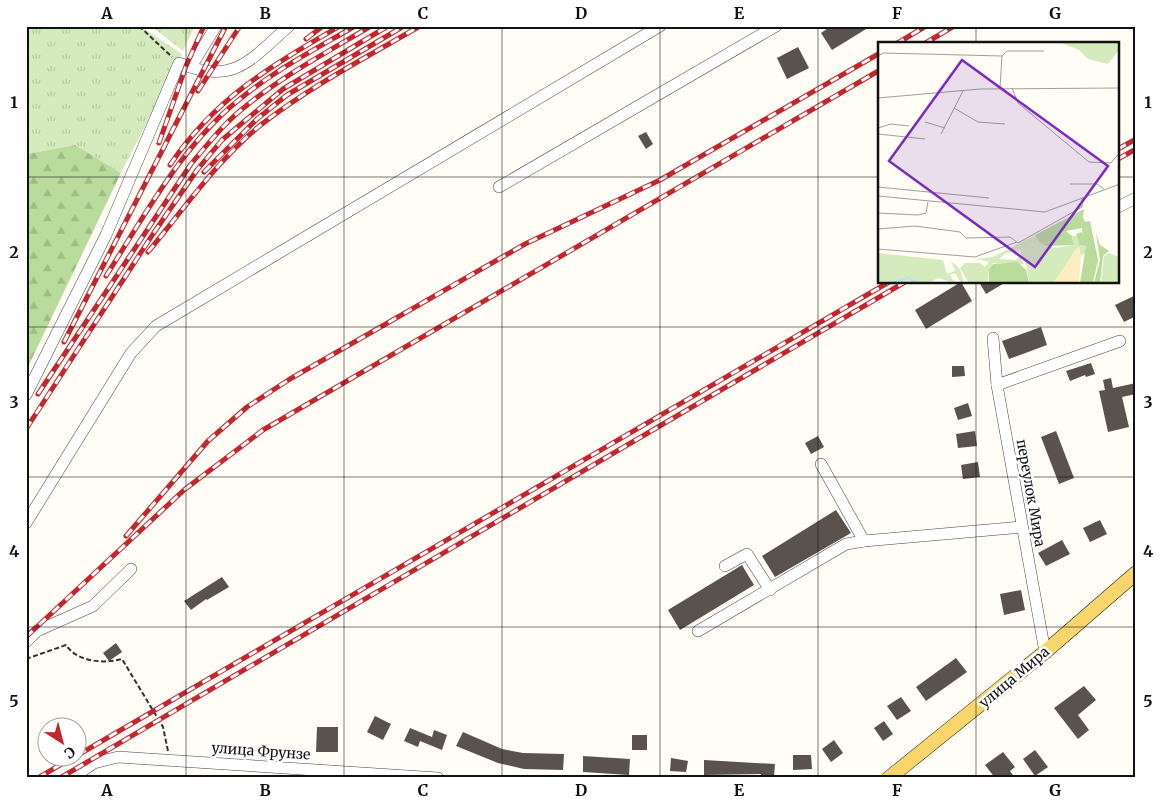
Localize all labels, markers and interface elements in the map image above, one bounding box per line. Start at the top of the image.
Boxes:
text: A [100,3,113,23]
text: B [259,3,271,23]
text: C [418,3,428,23]
text: D [575,3,587,23]
text: E [734,3,745,23]
text: F [892,3,902,23]
text: G [1049,3,1061,23]
inset map [878,42,1120,284]
text: 1 [10,92,18,112]
text: 1 [1144,92,1152,112]
text: 2 [9,242,19,262]
text: 2 [1143,242,1153,262]
text: 3 [9,392,19,412]
text: 3 [1143,392,1153,412]
street label: переулок Мира [1013,438,1049,549]
text: 4 [9,541,19,561]
text: 4 [1143,541,1153,561]
street label: улица Мира [975,642,1053,712]
text: 5 [9,691,19,711]
text: 5 [1143,691,1153,711]
north arrow [38,716,88,766]
street label: улица Фрунзе [211,739,311,763]
text: С [61,743,79,763]
text: A [100,780,113,800]
text: B [259,780,271,800]
text: C [418,780,428,800]
text: D [575,780,587,800]
text: E [734,780,745,800]
text: F [892,780,902,800]
text: G [1049,780,1061,800]

